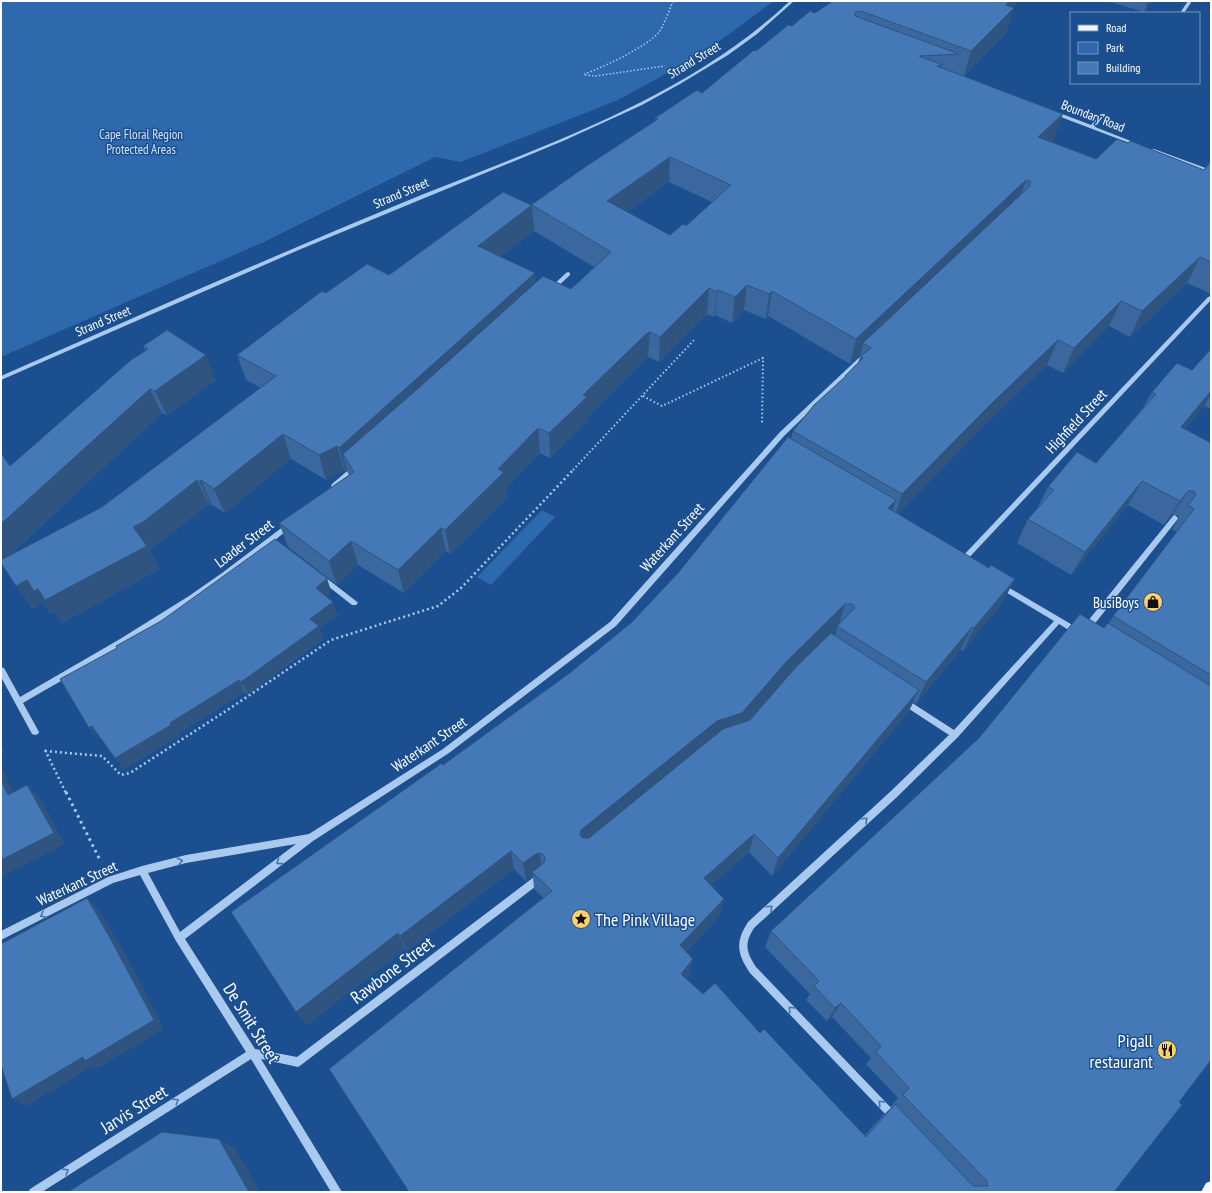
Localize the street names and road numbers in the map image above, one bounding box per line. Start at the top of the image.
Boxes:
street label: Strand Street [664,37,724,82]
street label: Boundary Road [1059,96,1127,136]
street label: Strand Street [371,174,432,212]
street label: Strand Street [73,302,134,340]
street label: Highfield Street [1041,385,1111,457]
street label: Waterkant Street [636,498,708,576]
street label: Loader Street [211,515,277,571]
street label: Waterkant Street [388,712,470,776]
street label: Waterkant Street [34,856,120,910]
street label: Rawbone Street [346,931,438,1009]
street label: De Smit Street [218,979,286,1067]
street label: Jarvis Street [95,1079,172,1139]

